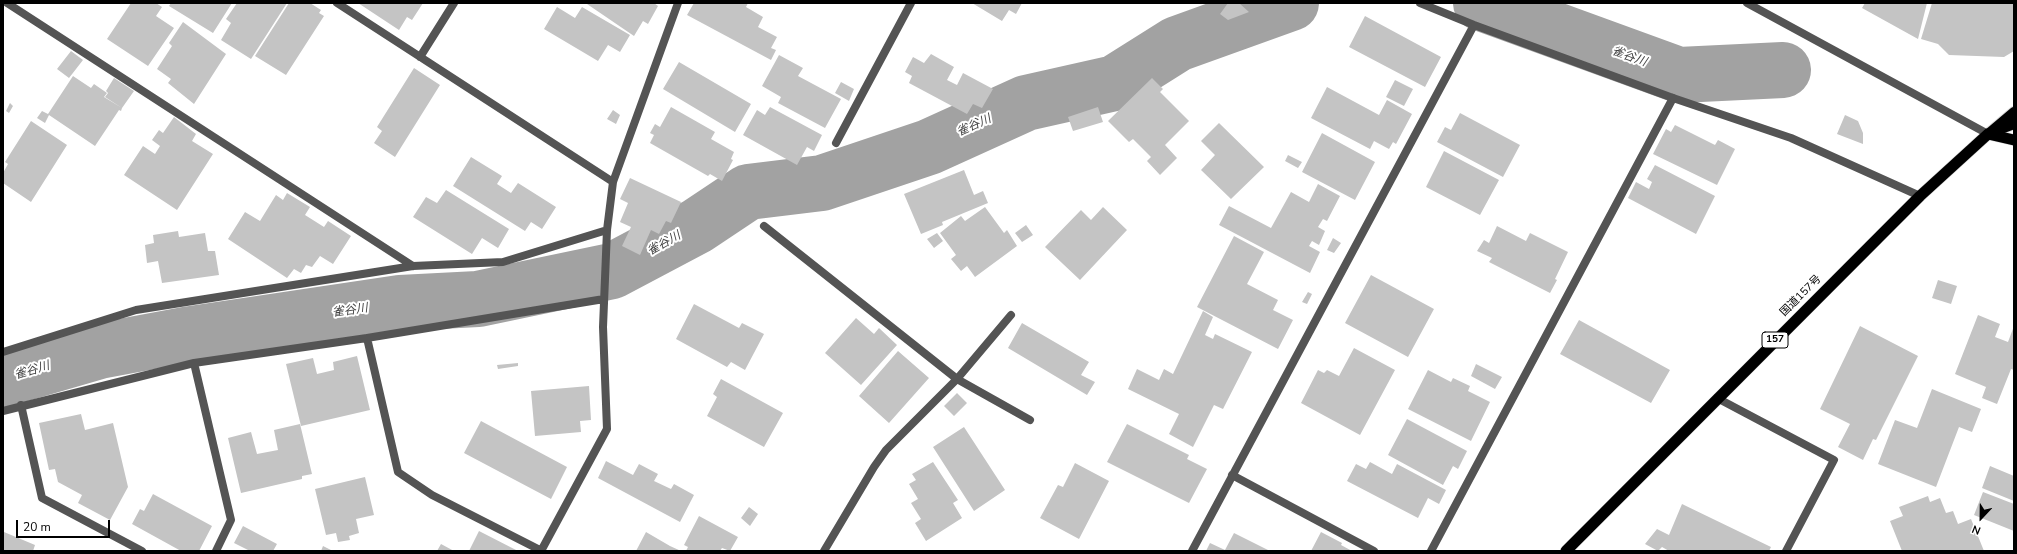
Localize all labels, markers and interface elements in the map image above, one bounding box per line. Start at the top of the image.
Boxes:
water label: 雀谷川 [1610,44,1648,70]
water label: 雀谷川 [955,112,993,140]
water label: 雀谷川 [645,229,683,259]
street label: 国道157号 [1778,273,1824,319]
water label: 雀谷川 [331,301,369,321]
road number: 157 [1762,332,1788,348]
water label: 雀谷川 [13,359,51,383]
north arrow [1961,498,2001,538]
scale bar [18,512,112,538]
text: 20 m [23,519,51,535]
text: N [1970,521,1983,538]

